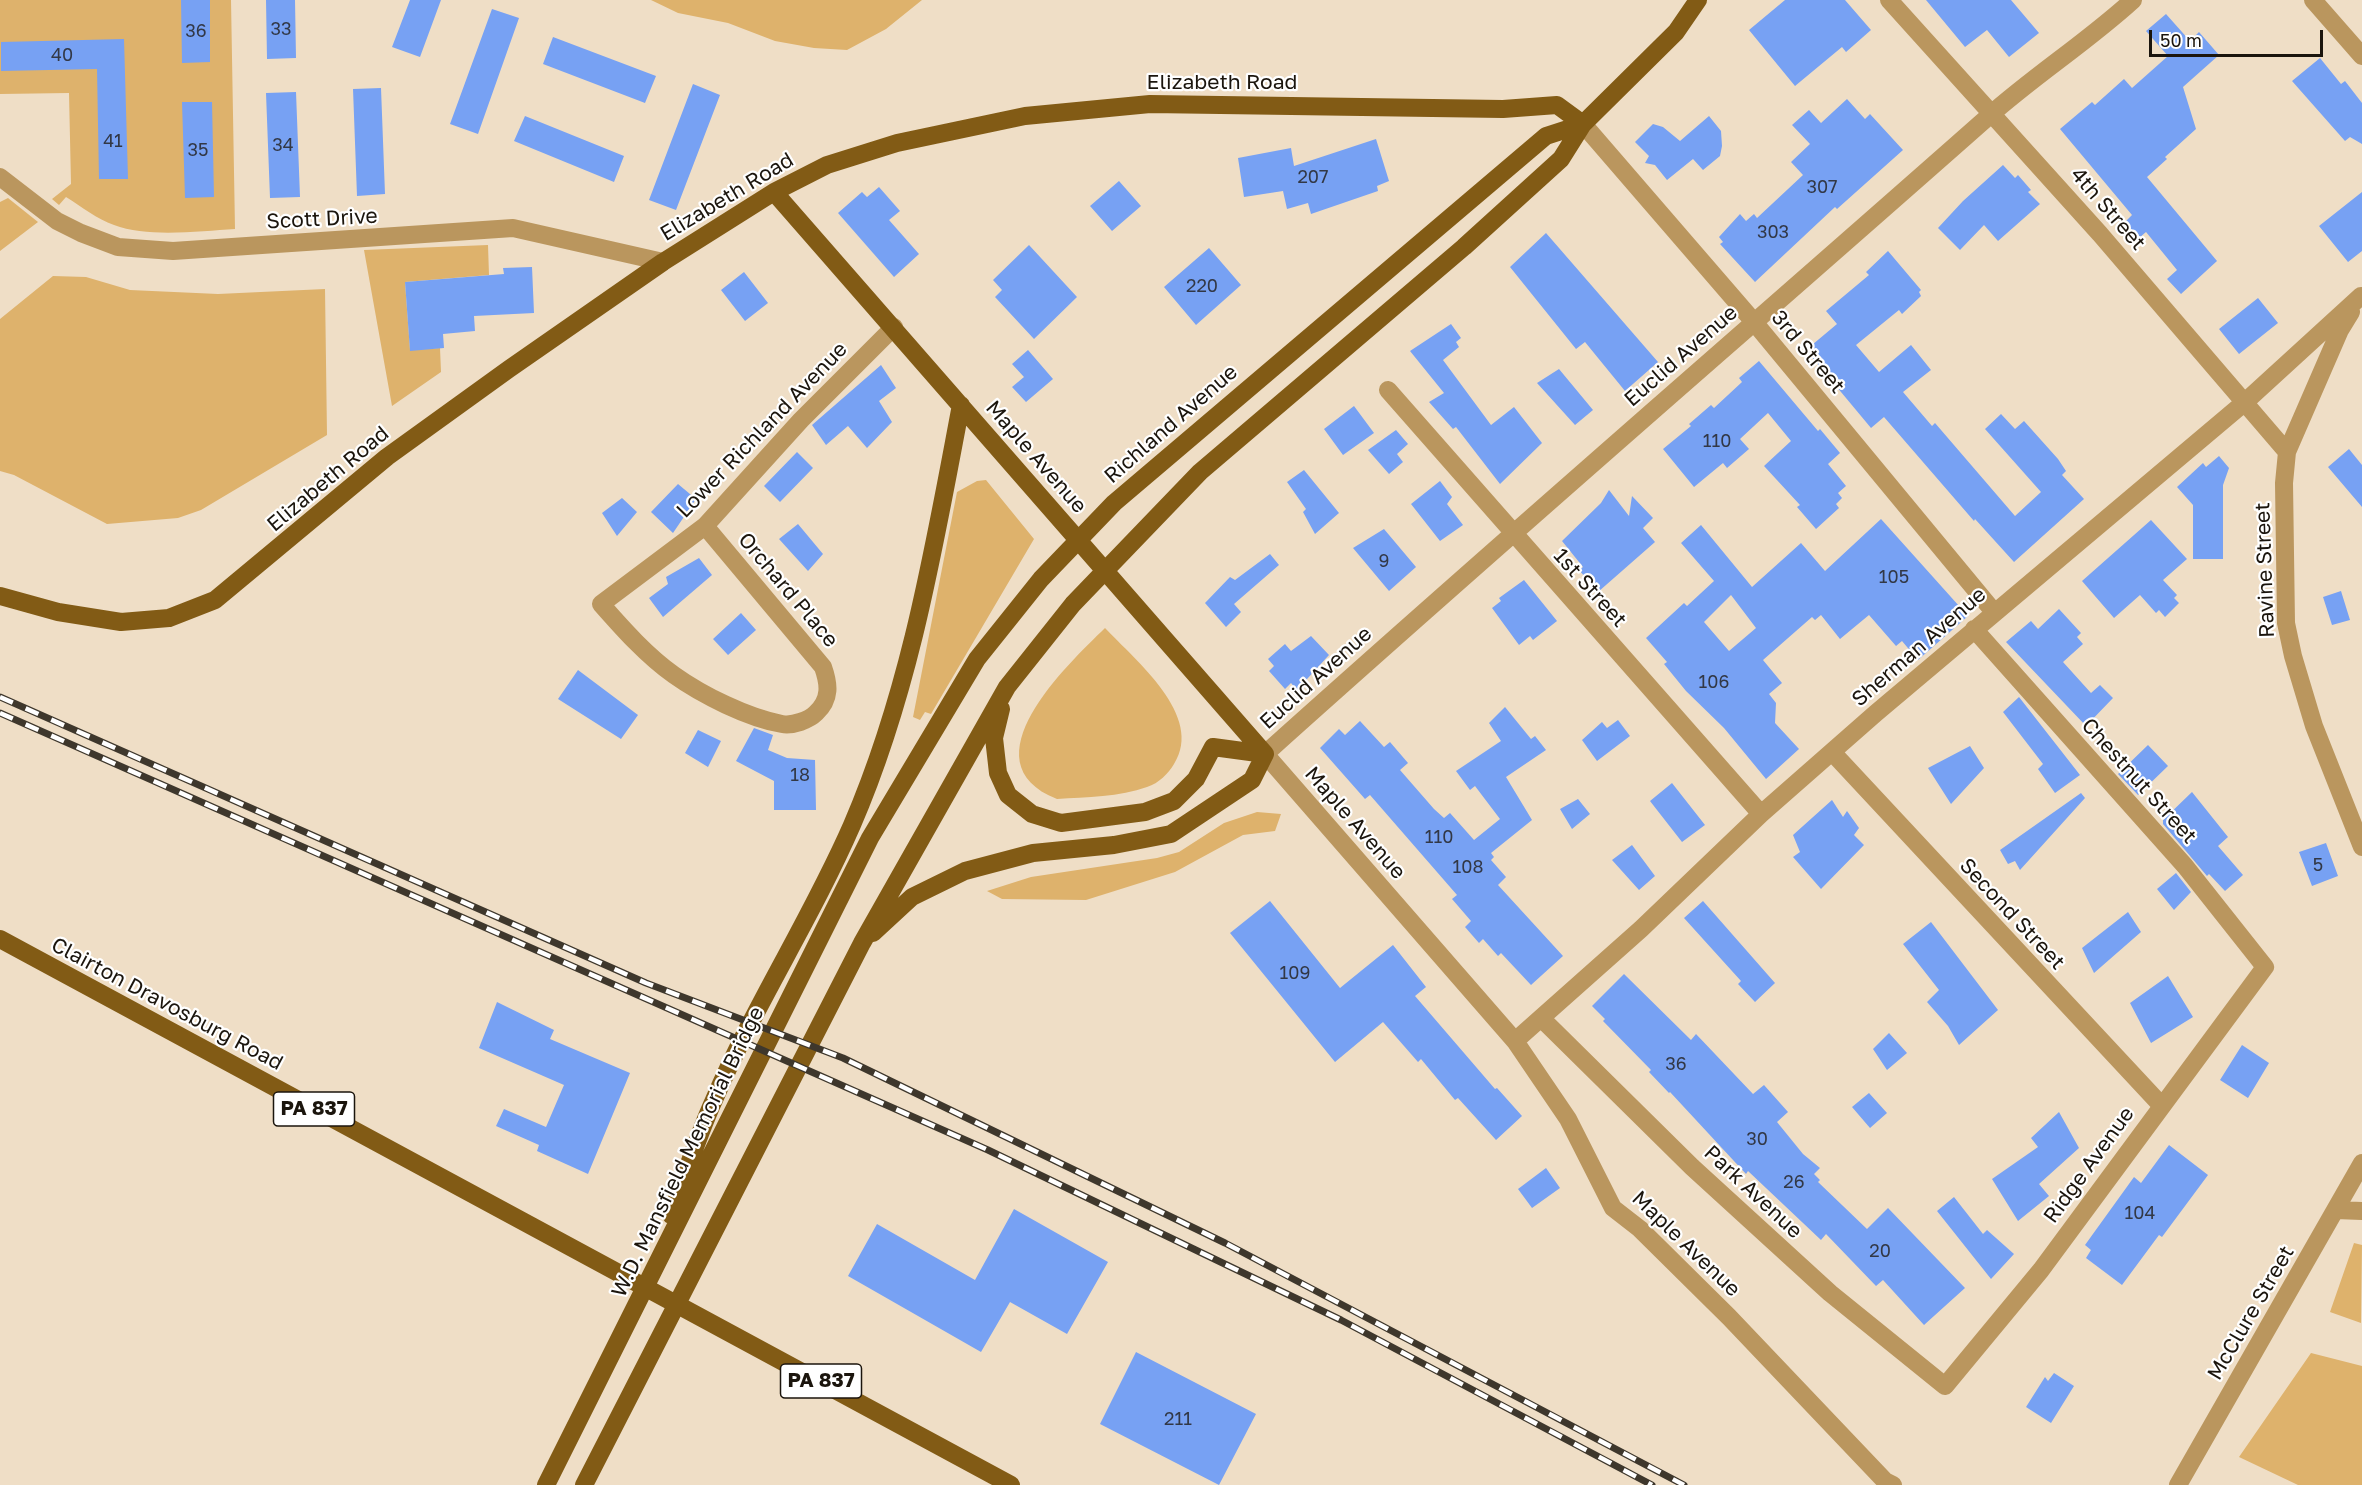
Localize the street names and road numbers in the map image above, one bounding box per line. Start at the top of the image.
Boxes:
street label: Elizabeth Road [1147,69,1297,95]
street label: Elizabeth Road [656,147,798,247]
street label: 4th Street [2065,162,2151,256]
street label: Scott Drive [266,204,378,234]
street label: Euclid Avenue [1619,300,1743,412]
street label: 3rd Street [1766,305,1850,399]
street label: Lower Richland Avenue [671,337,853,523]
street label: Richland Avenue [1099,359,1243,489]
street label: Maple Avenue [980,396,1092,518]
street label: Elizabeth Road [262,421,394,537]
street label: Ravine Street [2250,502,2280,638]
street label: Orchard Place [733,528,843,652]
street label: 1st Street [1548,543,1632,633]
street label: Sherman Avenue [1847,582,1991,712]
street label: Euclid Avenue [1255,621,1377,735]
street label: Chestnut Street [2076,713,2202,849]
street label: Maple Avenue [1299,762,1411,884]
street label: Second Street [1954,853,2070,975]
street label: Clairton Dravosburg Road [47,932,287,1076]
street label: W.D. Mansfield Memorial Bridge [607,1003,769,1301]
road number: PA 837 [274,1092,354,1126]
street label: Ridge Avenue [2038,1102,2140,1228]
street label: Park Avenue [1699,1140,1807,1244]
street label: Maple Avenue [1627,1186,1745,1302]
street label: McClure Street [2202,1241,2300,1385]
road number: PA 837 [780,1364,862,1398]

